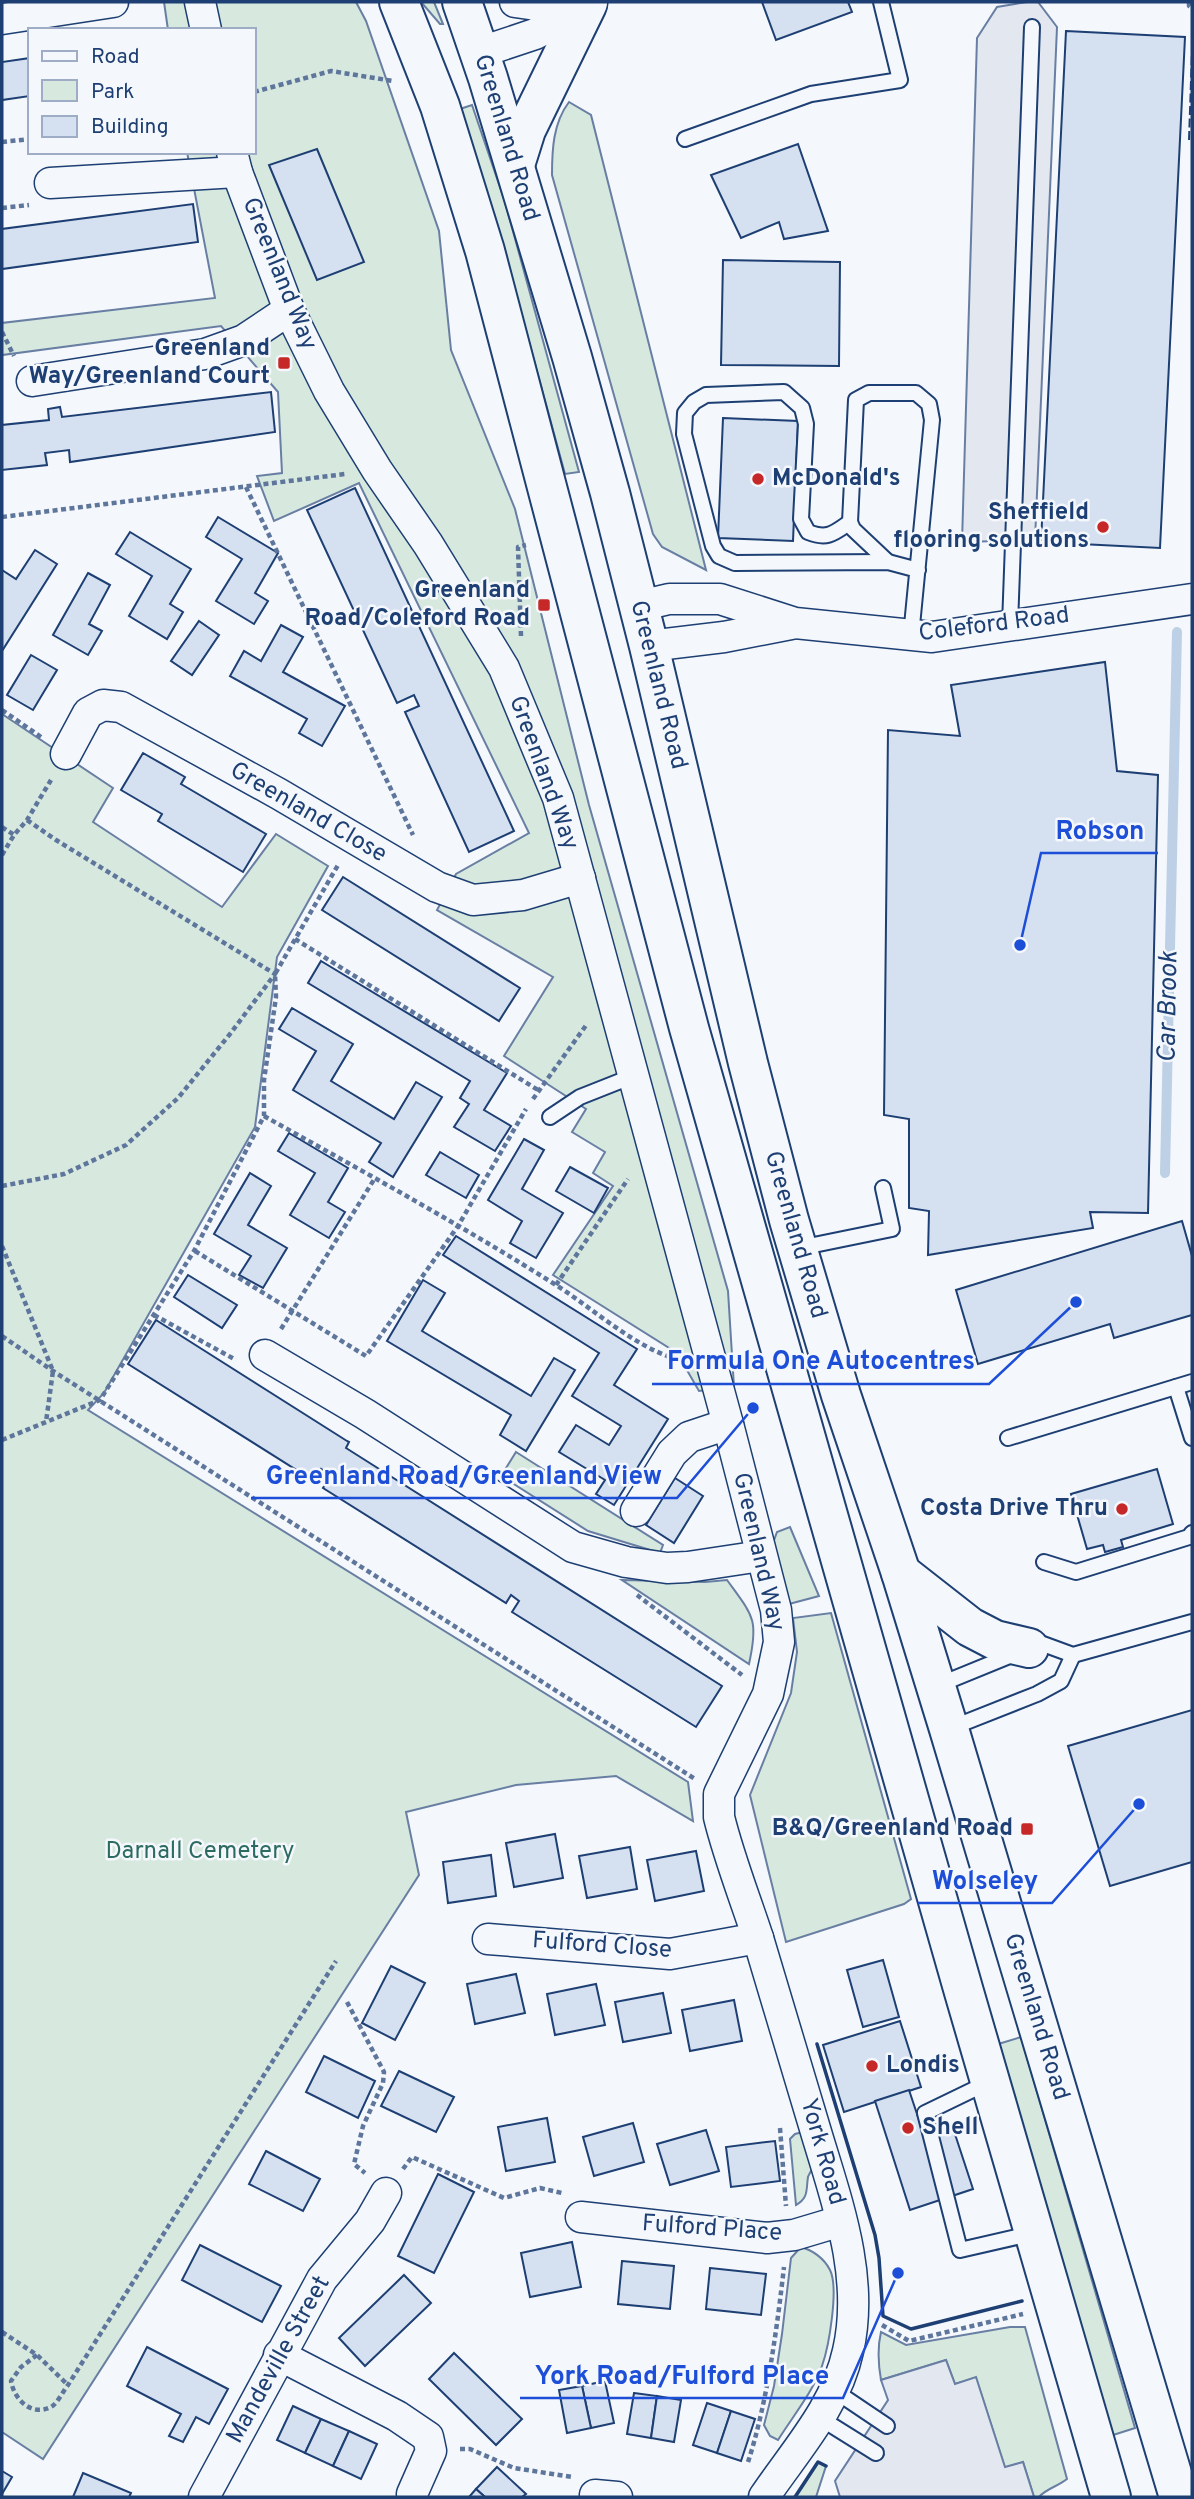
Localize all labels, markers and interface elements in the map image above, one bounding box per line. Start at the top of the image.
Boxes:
legend [28,28,256,154]
text: Road [91,44,140,71]
street label: Greenland Road [466,51,546,225]
text: Park [91,79,134,106]
text: Building [91,114,169,141]
street label: Greenland Way [235,193,323,355]
place label: Greenland Way/Greenland Court [29,334,270,392]
marker: Greenland Way/Greenland Court [276,355,292,371]
place label: McDonald's [772,464,901,494]
marker: McDonald's [750,471,766,487]
place label: Sheffield flooring solutions [894,498,1089,556]
marker: Sheffield flooring solutions [1095,519,1111,535]
place label: Greenland Road/Coleford Road [305,576,530,634]
marker: Greenland Road/Coleford Road [536,597,552,613]
street label: Greenland Road [623,597,693,773]
street label: Coleford Road [917,601,1071,649]
street label: Greenland Way [501,692,585,854]
street label: Greenland Close [224,756,392,870]
callout: Robson [1041,806,1158,853]
text: Robson [1055,816,1145,849]
water label: Car Brook [1152,950,1186,1063]
street label: Greenland Road [757,1148,833,1322]
callout: Formula One Autocentres [652,1337,989,1384]
text: Formula One Autocentres [667,1346,975,1379]
callout: Greenland Road/Greenland View [251,1451,677,1498]
text: Greenland Road/Greenland View [266,1461,662,1494]
street label: Greenland Way [725,1470,791,1634]
place label: Costa Drive Thru [920,1494,1108,1524]
marker: Costa Drive Thru [1114,1501,1130,1517]
place label: B&Q/Greenland Road [772,1814,1013,1844]
marker: B&Q/Greenland Road [1019,1821,1035,1837]
park label: Darnall Cemetery [106,1837,294,1867]
callout: Wolseley [918,1856,1052,1903]
text: Wolseley [932,1866,1039,1899]
street label: Fulford Close [531,1926,673,1966]
street label: Greenland Road [996,1930,1076,2104]
place label: Londis [886,2051,960,2081]
marker: Londis [864,2058,880,2074]
street label: York Road [792,2095,852,2209]
place label: Shell [922,2113,978,2143]
marker: Shell [900,2120,916,2136]
street label: Fulford Place [641,2209,783,2249]
street label: Mandeville Street [221,2271,337,2449]
callout: York Road/Fulford Place [520,2351,843,2398]
text: York Road/Fulford Place [535,2361,829,2394]

